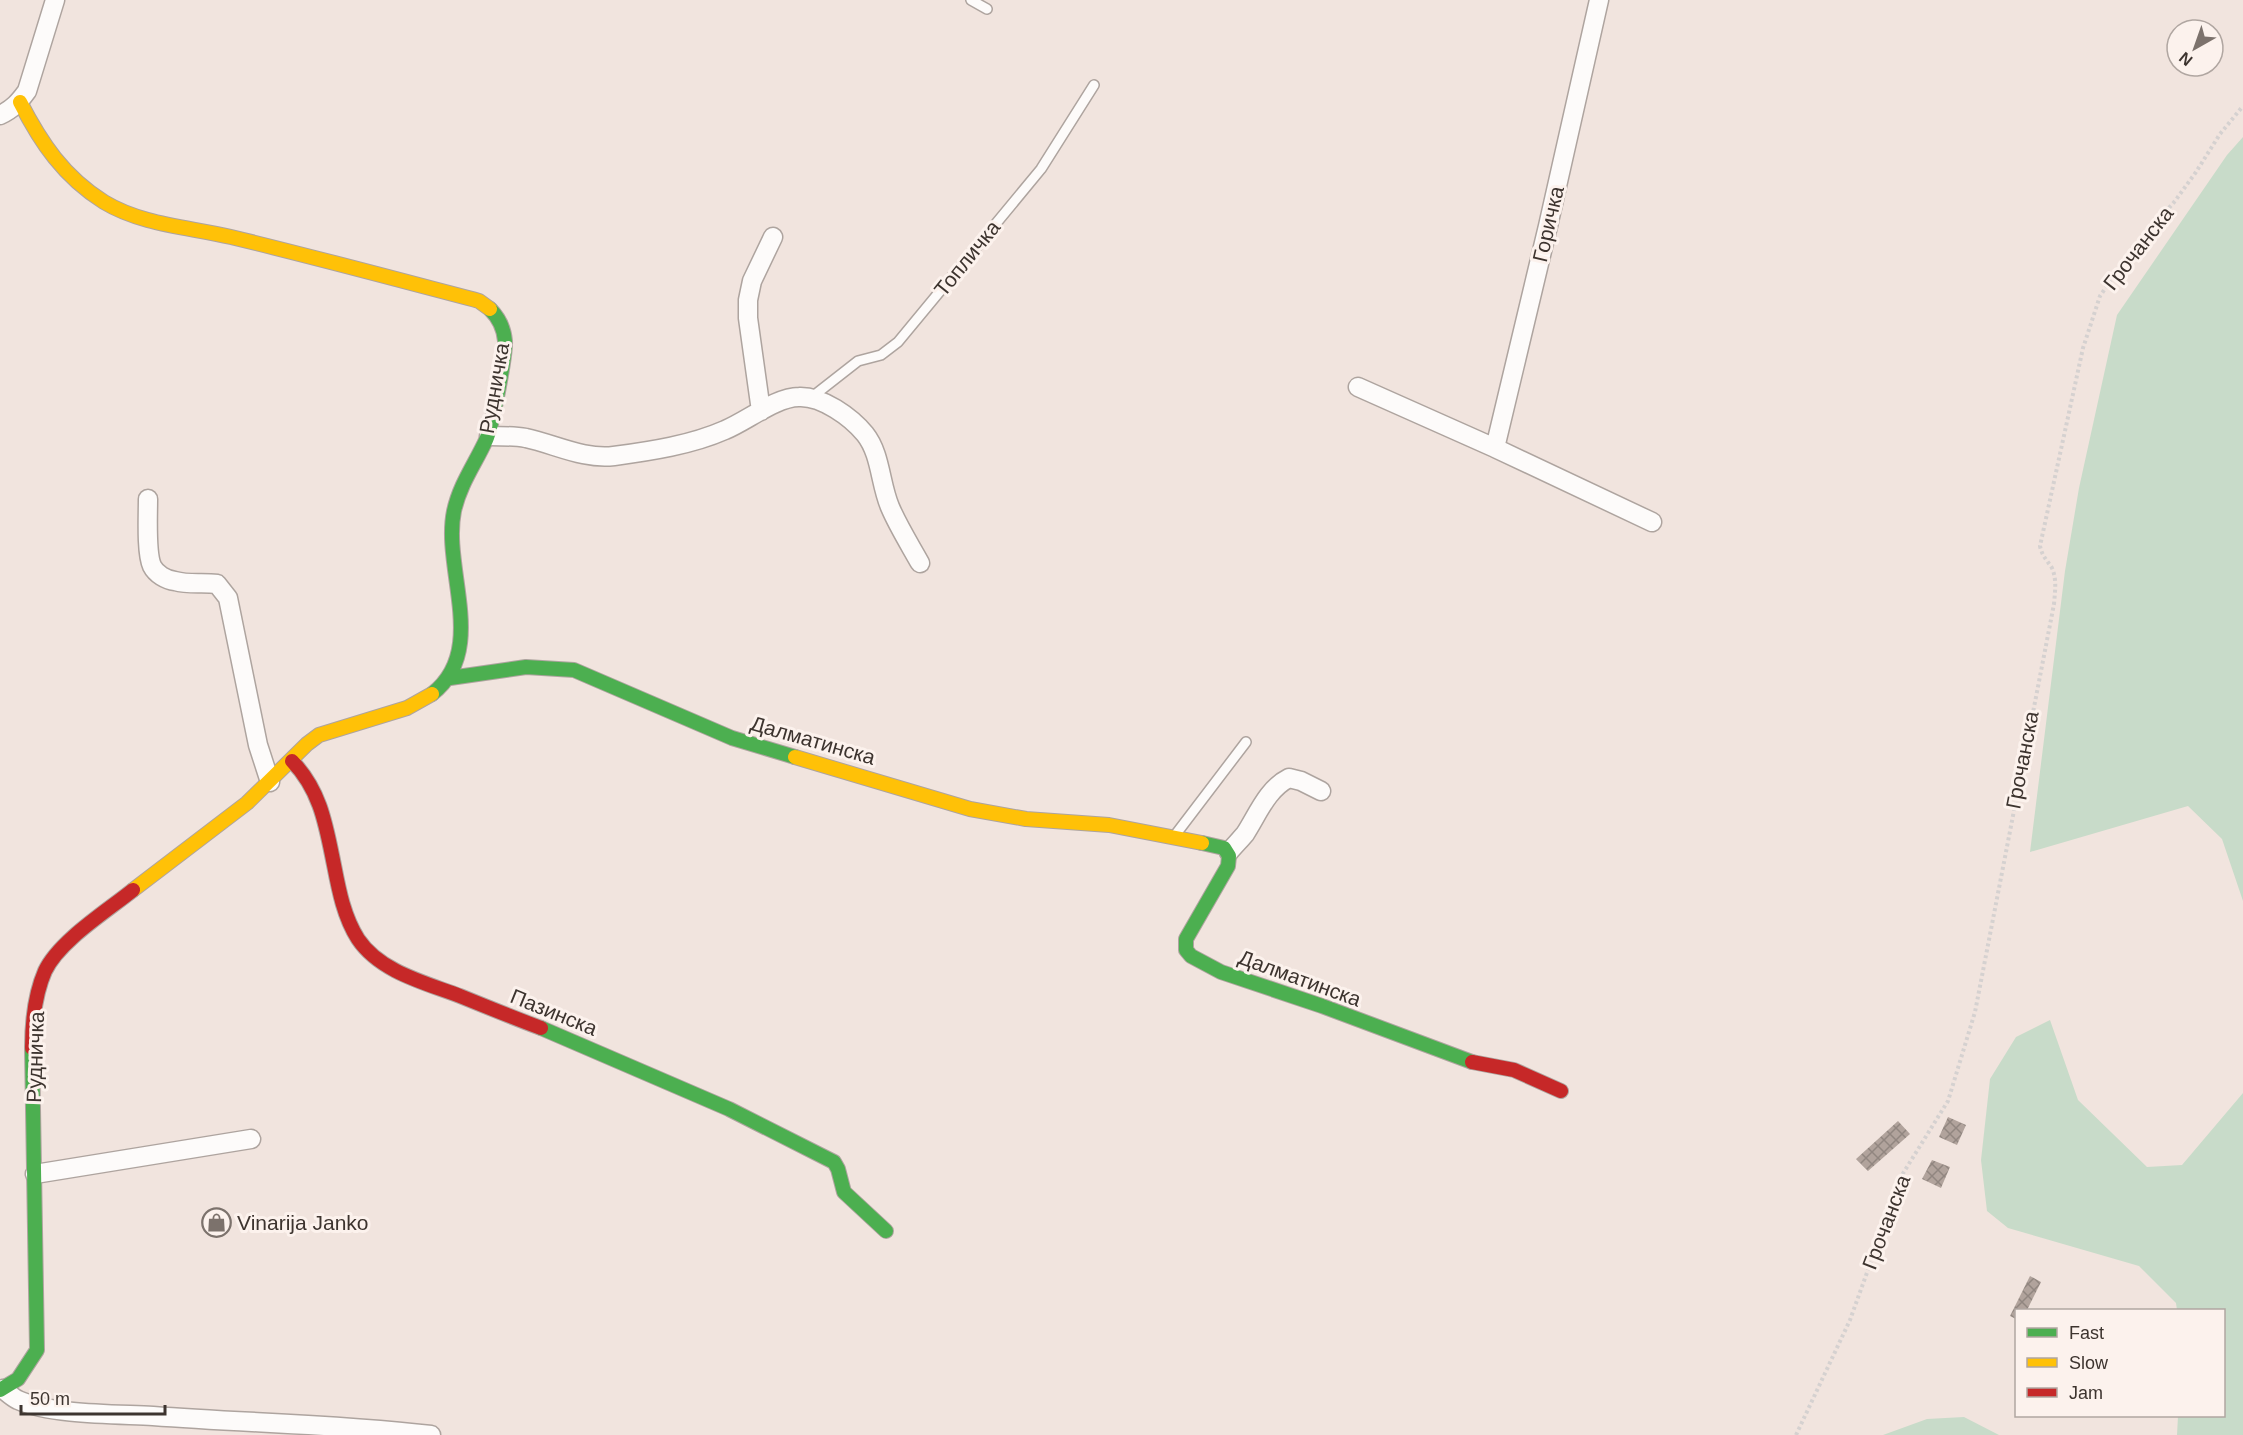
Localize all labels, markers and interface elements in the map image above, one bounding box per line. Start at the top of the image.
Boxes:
north arrow [2165,18,2225,78]
text: N [2176,49,2196,69]
street label: Горичка [1528,183,1568,264]
street label: Грочанска [2098,202,2178,294]
street label: Топличка [930,215,1005,300]
street label: Рудничка [475,341,513,435]
street label: Грочанска [2001,709,2043,811]
street label: Далматинска [748,711,878,769]
street label: Далматинска [1236,945,1365,1011]
street label: Пазинска [507,984,601,1040]
street label: Рудничка [22,1010,48,1103]
street label: Грочанска [1857,1171,1915,1272]
shop icon: Vinarija Janko [200,1206,232,1238]
place label: Vinarija Janko [237,1211,369,1234]
legend [2015,1309,2225,1417]
text: Fast [2069,1323,2104,1343]
text: Slow [2069,1353,2109,1373]
scale bar [21,1378,165,1416]
text: Jam [2069,1383,2103,1403]
text: 50 m [30,1389,70,1409]

